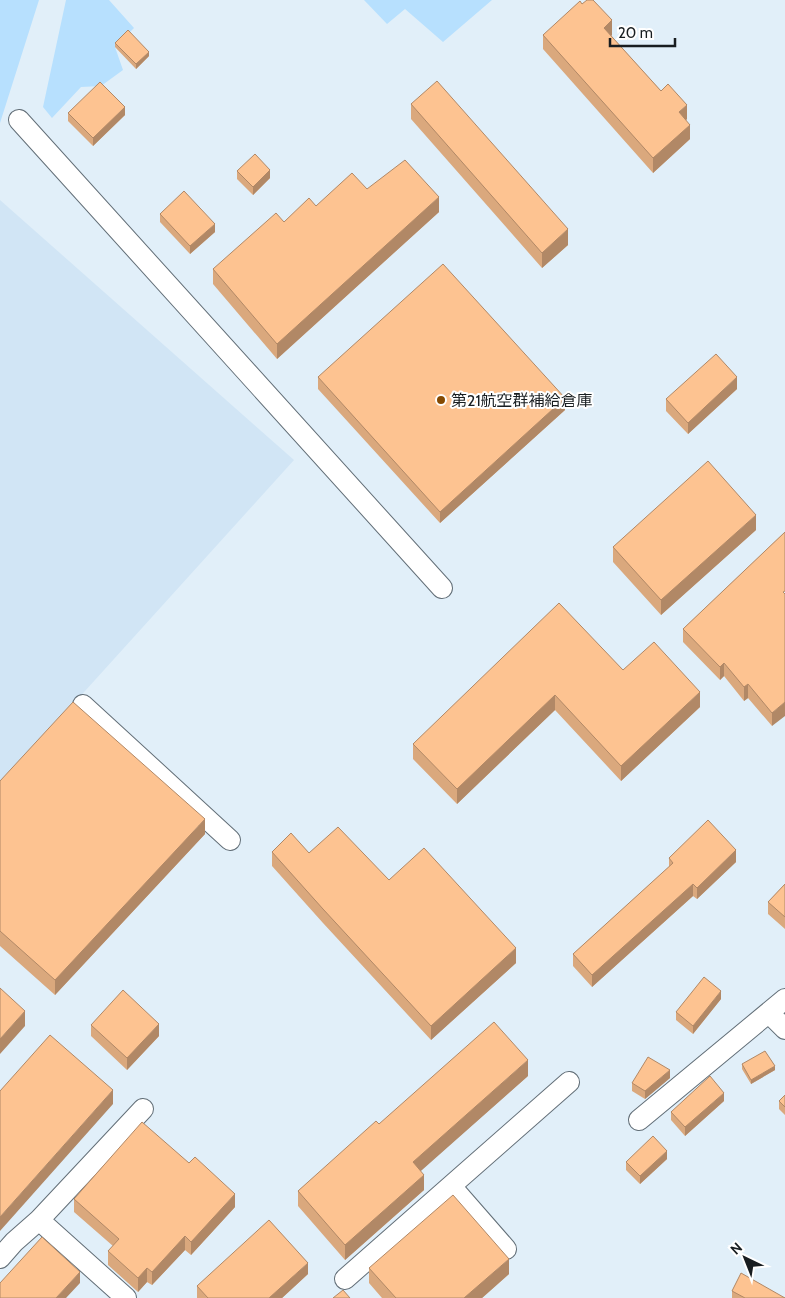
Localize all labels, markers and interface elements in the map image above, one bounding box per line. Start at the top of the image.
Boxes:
scale bar [610,15,675,47]
text: 20 m [618,24,653,42]
place label: 第21航空群補給倉庫 [451,391,593,410]
marker: 第21航空群補給倉庫 [435,394,447,406]
north arrow [720,1233,770,1283]
text: N [726,1239,746,1258]

